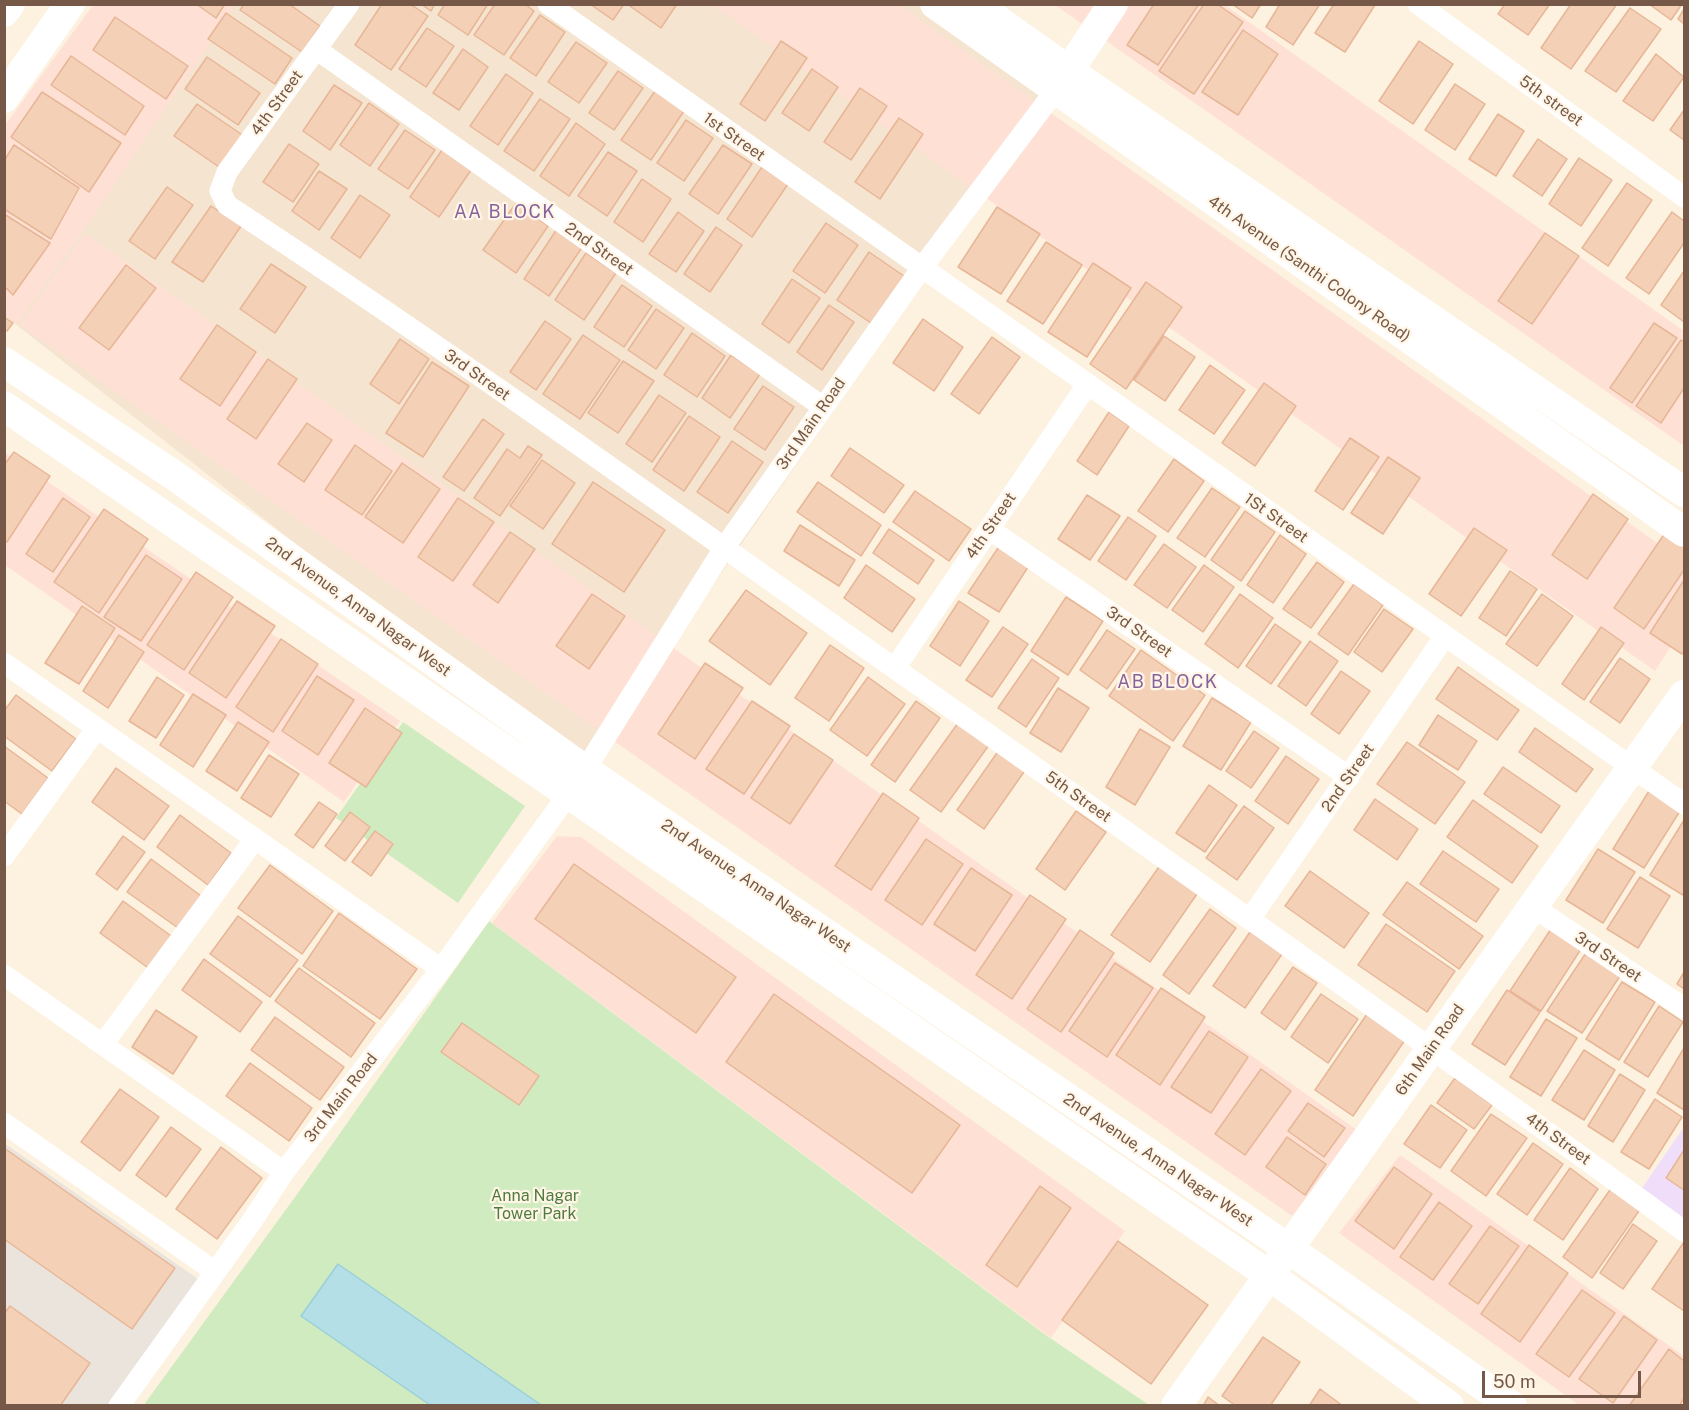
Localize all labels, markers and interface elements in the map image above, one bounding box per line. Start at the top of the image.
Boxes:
street label: 4th Street [247,67,307,139]
street label: 5th street [1515,72,1587,130]
street label: 1st Street [699,109,769,165]
street label: 4th Avenue (Santhi Colony Road) [1204,192,1414,346]
district label: AA BLOCK [454,201,556,223]
street label: 2nd Street [561,218,637,280]
street label: 3rd Street [440,345,514,405]
street label: 3rd Main Road [772,374,850,474]
street label: 4th Street [962,489,1020,563]
street label: 1St Street [1240,489,1312,547]
street label: 2nd Avenue, Anna Nagar West [261,533,455,681]
street label: 3rd Street [1102,602,1176,662]
district label: AB BLOCK [1117,671,1219,693]
street label: 2nd Street [1317,740,1379,816]
street label: 5th Street [1041,767,1115,827]
street label: 2nd Avenue, Anna Nagar West [657,815,855,957]
street label: 3rd Street [1571,928,1645,986]
street label: 6th Main Road [1391,1001,1469,1099]
street label: 3rd Main Road [300,1050,382,1146]
street label: 2nd Avenue, Anna Nagar West [1059,1089,1257,1231]
street label: 4th Street [1522,1109,1594,1169]
park label: Anna Nagar Tower Park [491,1186,579,1224]
scale bar [1485,1359,1644,1397]
text: 50 m [1493,1371,1536,1392]

